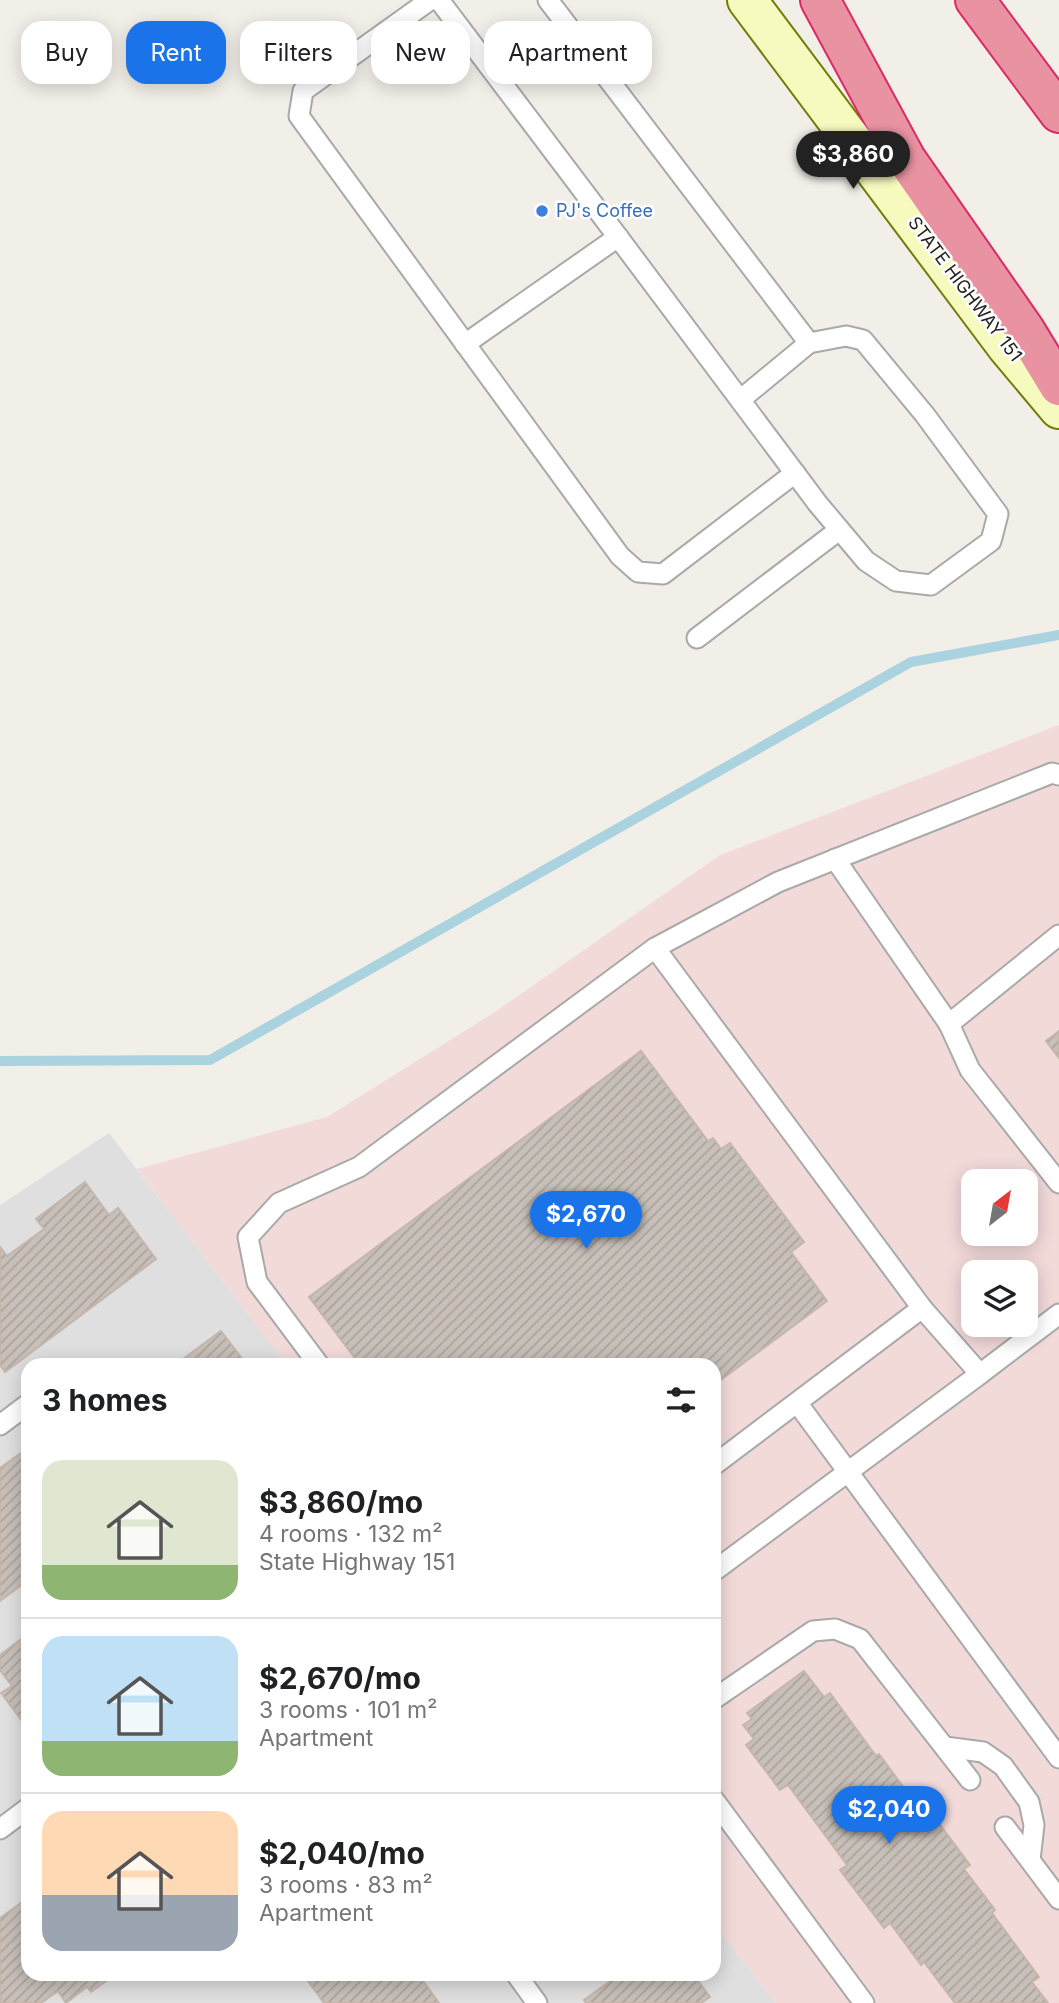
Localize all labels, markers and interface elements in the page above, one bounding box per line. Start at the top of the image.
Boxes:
chip: Buy [21,21,112,84]
chip: Rent [126,21,226,84]
chip: Filters [240,21,357,84]
chip: New [371,21,470,84]
chip: Apartment [484,21,652,84]
pin: $3,860 [796,132,910,191]
text: $3,860 [812,140,894,168]
place label: PJ's Coffee [556,200,653,221]
marker: PJ's Coffee [534,203,550,219]
street label: STATE HIGHWAY 151 [904,212,1027,365]
north arrow [961,1169,1038,1246]
map controls [961,1169,1038,1337]
pin: $2,670 [529,1192,643,1251]
text: $2,670 [546,1200,626,1228]
button: layers [961,1260,1038,1337]
icon: filters [662,1381,700,1419]
text: 3 homes [42,1382,168,1418]
text: $3,860/mo [259,1484,423,1520]
icon: home [98,1488,182,1572]
text: 4 rooms · 132 m² [259,1520,442,1548]
text: State Highway 151 [259,1548,455,1576]
text: $2,670/mo [259,1660,421,1696]
icon: home [98,1664,182,1748]
text: 3 rooms · 101 m² [259,1696,437,1724]
text: Apartment [259,1724,373,1752]
pin: $2,040 [832,1786,946,1846]
text: $2,040 [847,1795,931,1823]
text: $2,040/mo [259,1835,425,1871]
icon: home [98,1839,182,1923]
text: 3 rooms · 83 m² [259,1871,433,1899]
text: Apartment [259,1899,373,1927]

